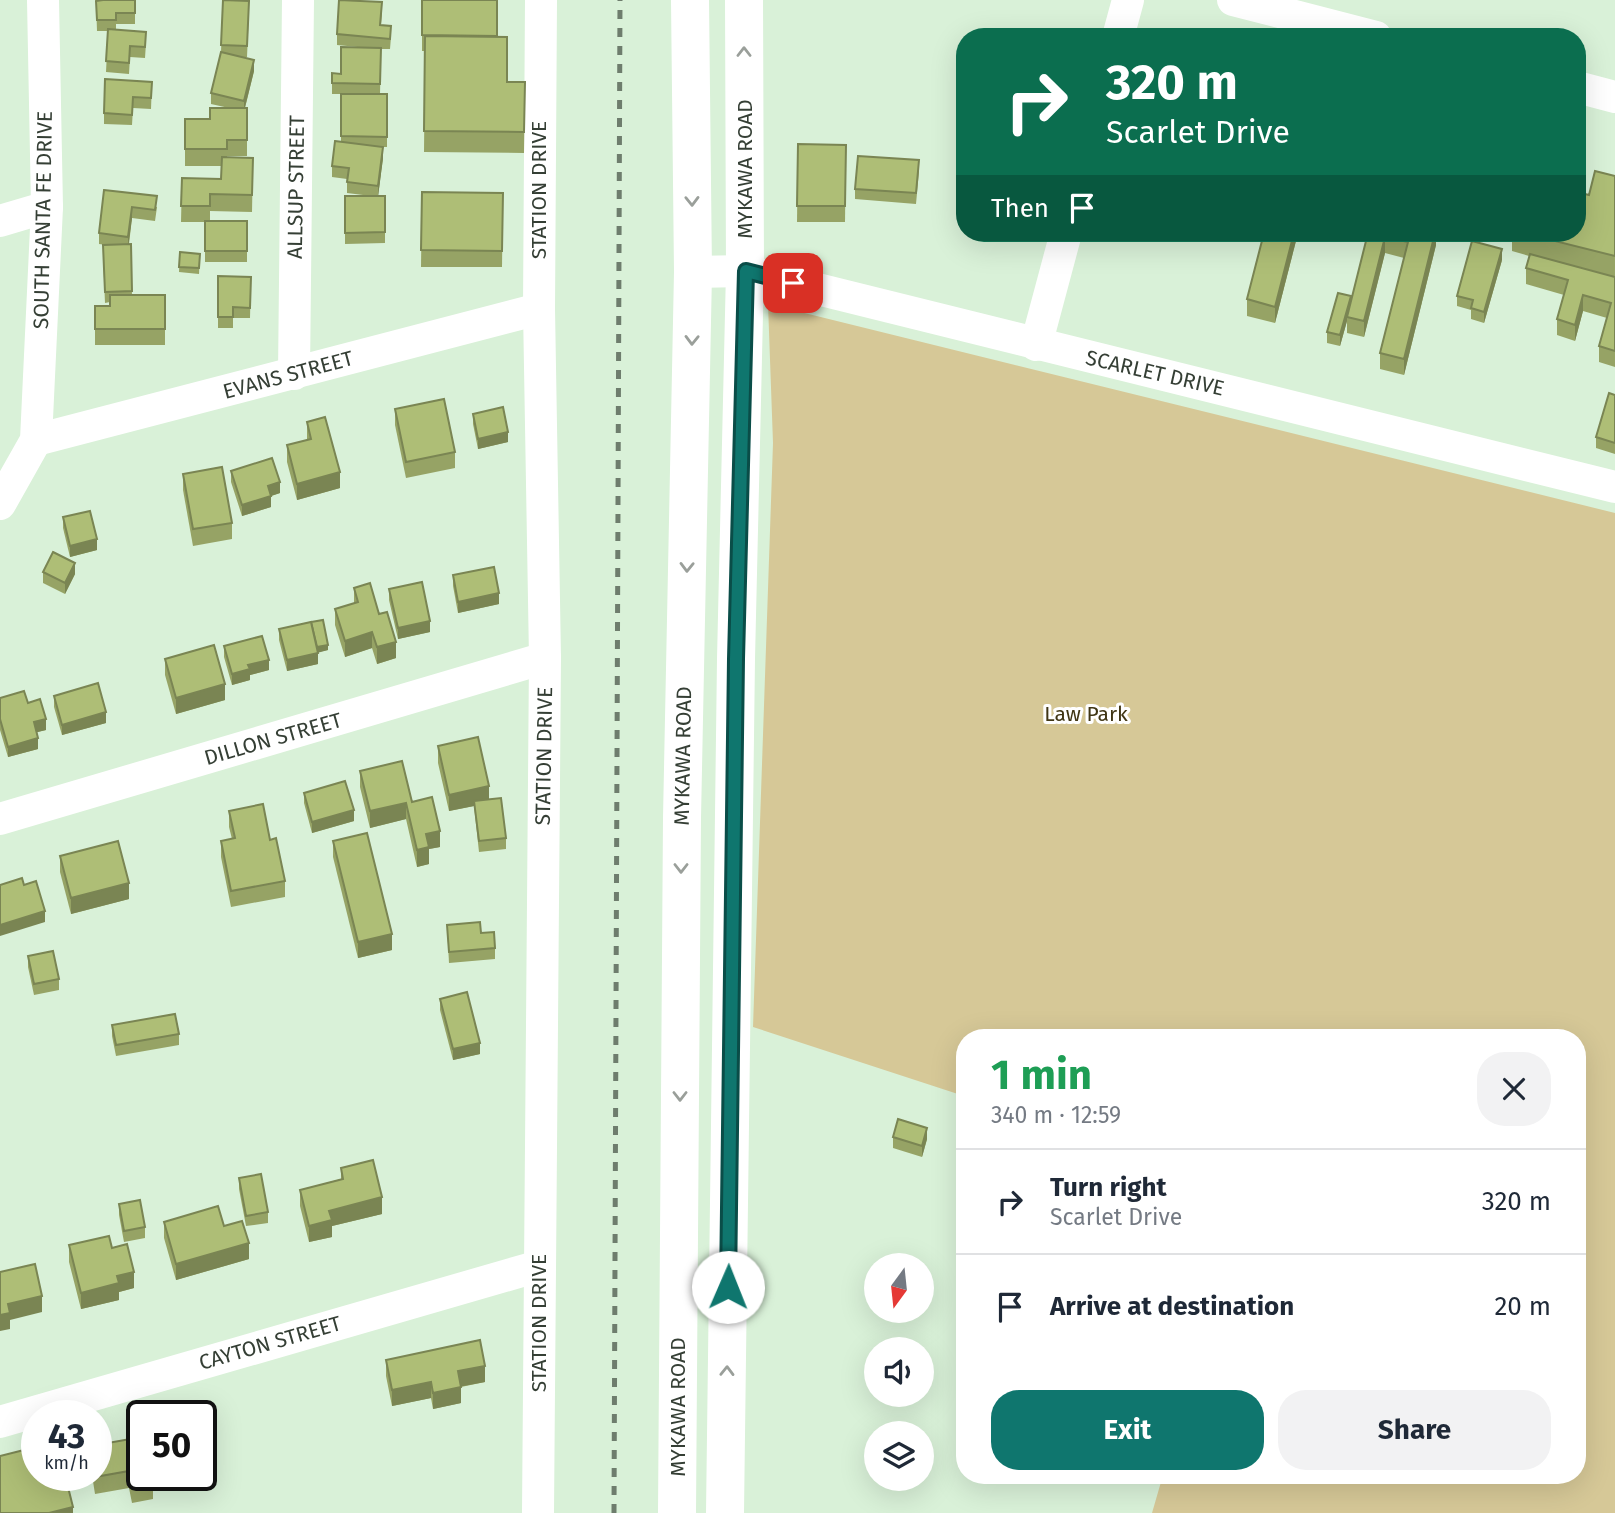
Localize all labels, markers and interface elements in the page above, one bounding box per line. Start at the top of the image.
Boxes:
one-way arrow [736,46,752,57]
text: 320 m [1106,53,1238,112]
icon: right [991,56,1082,147]
street label: MYKAWA ROAD [732,99,758,239]
street label: SOUTH SANTA FE DRIVE [28,111,58,329]
text: Scarlet Drive [1106,113,1290,151]
street label: ALLSUP STREET [282,115,310,259]
street label: STATION DRIVE [526,121,552,259]
icon: arrive [1063,189,1101,227]
text: Then [991,193,1049,224]
one-way arrow [685,195,700,206]
pin [763,253,823,313]
icon: arrive [774,264,812,302]
one-way arrow [684,335,700,346]
street label: SCARLET DRIVE [1083,344,1227,402]
street label: EVANS STREET [220,345,356,405]
one-way arrow [679,562,695,573]
street label: STATION DRIVE [530,686,558,826]
street label: MYKAWA ROAD [669,686,697,826]
park label: Law Park [1044,701,1128,727]
street label: DILLON STREET [201,707,345,771]
one-way arrow [673,863,689,874]
text: 1 min [991,1050,1092,1100]
button: close [1477,1052,1551,1126]
one-way arrow [672,1091,688,1101]
text: 340 m · 12:59 [991,1101,1121,1129]
text: Turn right [1050,1172,1167,1203]
icon: right [991,1183,1029,1221]
text: 320 m [1482,1186,1551,1217]
text: Scarlet Drive [1050,1203,1182,1231]
position arrow [691,1250,765,1324]
north arrow [864,1253,934,1323]
map controls [864,1253,934,1491]
street label: STATION DRIVE [526,1254,552,1392]
icon: arrive [991,1288,1029,1326]
text: Arrive at destination [1050,1291,1294,1322]
text: 20 m [1494,1291,1551,1322]
street label: CAYTON STREET [196,1310,344,1376]
street label: MYKAWA ROAD [665,1337,691,1477]
button: sound [864,1337,934,1407]
one-way arrow [719,1366,735,1376]
button: Exit [991,1390,1264,1470]
button: Share [1278,1390,1551,1470]
speed limit sign: 50 [126,1400,217,1491]
text: 43 [48,1415,85,1457]
button: layers [864,1421,934,1491]
text: km/h [44,1452,89,1474]

